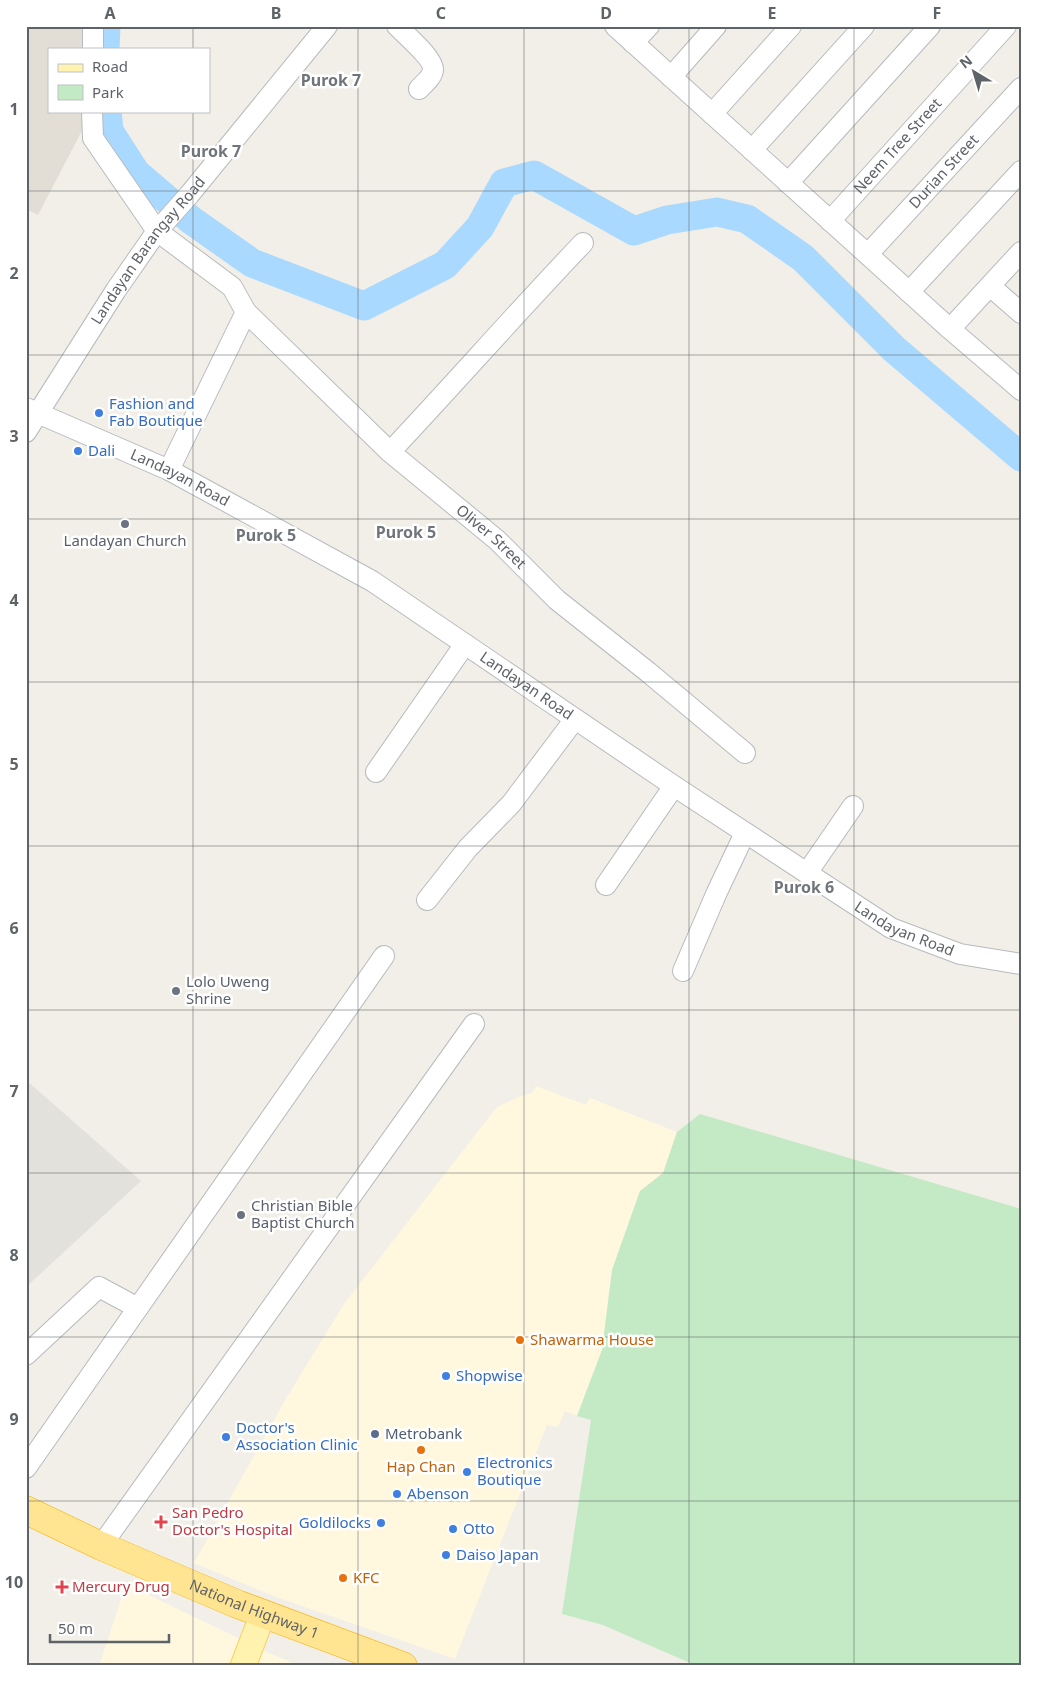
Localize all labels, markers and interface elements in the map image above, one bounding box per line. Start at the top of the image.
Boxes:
text: A [104,2,116,24]
text: B [271,2,281,24]
text: C [436,2,446,24]
text: D [600,2,612,24]
text: E [768,2,777,24]
text: F [933,2,941,24]
legend [48,48,210,112]
north arrow [950,48,1000,98]
text: N [955,50,976,72]
text: Road [92,56,128,76]
district label: Purok 7 [301,69,361,91]
text: Park [92,82,124,102]
street label: Neem Tree Street [848,93,946,198]
text: 1 [9,98,19,120]
street label: Durian Street [904,129,983,212]
district label: Purok 7 [181,140,241,162]
street label: Landayan Barangay Road [86,172,209,328]
text: 2 [9,262,19,284]
place label: Fashion and Fab Boutique [109,393,203,430]
marker: Fashion and Fab Boutique [93,407,105,419]
text: 3 [9,425,19,447]
place label: Dali [88,440,115,460]
street label: Landayan Road [128,444,233,510]
marker: Dali [72,445,84,457]
street label: Oliver Street [452,500,532,573]
marker: Landayan Church [119,518,131,530]
district label: Purok 5 [376,521,436,543]
district label: Purok 5 [236,524,296,546]
place label: Landayan Church [64,530,186,550]
text: 4 [9,589,19,611]
street label: Landayan Road [477,646,578,724]
text: 5 [9,753,19,775]
district label: Purok 6 [774,876,834,898]
street label: Landayan Road [851,896,957,960]
text: 6 [9,917,19,939]
place label: Lolo Uweng Shrine [186,971,270,1008]
marker: Lolo Uweng Shrine [170,985,182,997]
text: 7 [9,1080,19,1102]
place label: Christian Bible Baptist Church [251,1195,355,1232]
marker: Christian Bible Baptist Church [235,1209,247,1221]
text: 8 [9,1244,19,1266]
place label: Shawarma House [530,1329,654,1349]
marker: Shawarma House [514,1334,526,1346]
place label: Shopwise [456,1365,523,1385]
marker: Shopwise [440,1370,452,1382]
text: 9 [9,1408,19,1430]
place label: Doctor's Association Clinic [236,1417,358,1454]
place label: Metrobank [385,1423,462,1443]
marker: Metrobank [369,1428,381,1440]
marker: Doctor's Association Clinic [220,1431,232,1443]
marker: Hap Chan [415,1444,427,1456]
place label: Electronics Boutique [477,1452,553,1489]
place label: Hap Chan [386,1456,456,1476]
marker: Electronics Boutique [461,1466,473,1478]
place label: Abenson [407,1483,469,1503]
marker: Abenson [391,1488,403,1500]
place label: San Pedro Doctor's Hospital [172,1502,293,1539]
place label: Goldilocks [299,1512,371,1532]
marker: San Pedro Doctor's Hospital [154,1515,168,1529]
marker: Goldilocks [375,1517,387,1529]
place label: Otto [463,1518,495,1538]
marker: Otto [447,1523,459,1535]
place label: Daiso Japan [456,1544,539,1564]
marker: Daiso Japan [440,1549,452,1561]
place label: KFC [353,1567,380,1587]
text: 10 [5,1571,23,1593]
marker: KFC [337,1572,349,1584]
street label: National Highway 1 [187,1574,322,1643]
place label: Mercury Drug [72,1576,170,1596]
marker: Mercury Drug [56,1581,68,1593]
scale bar [50,1612,169,1644]
text: 50 m [58,1618,93,1638]

